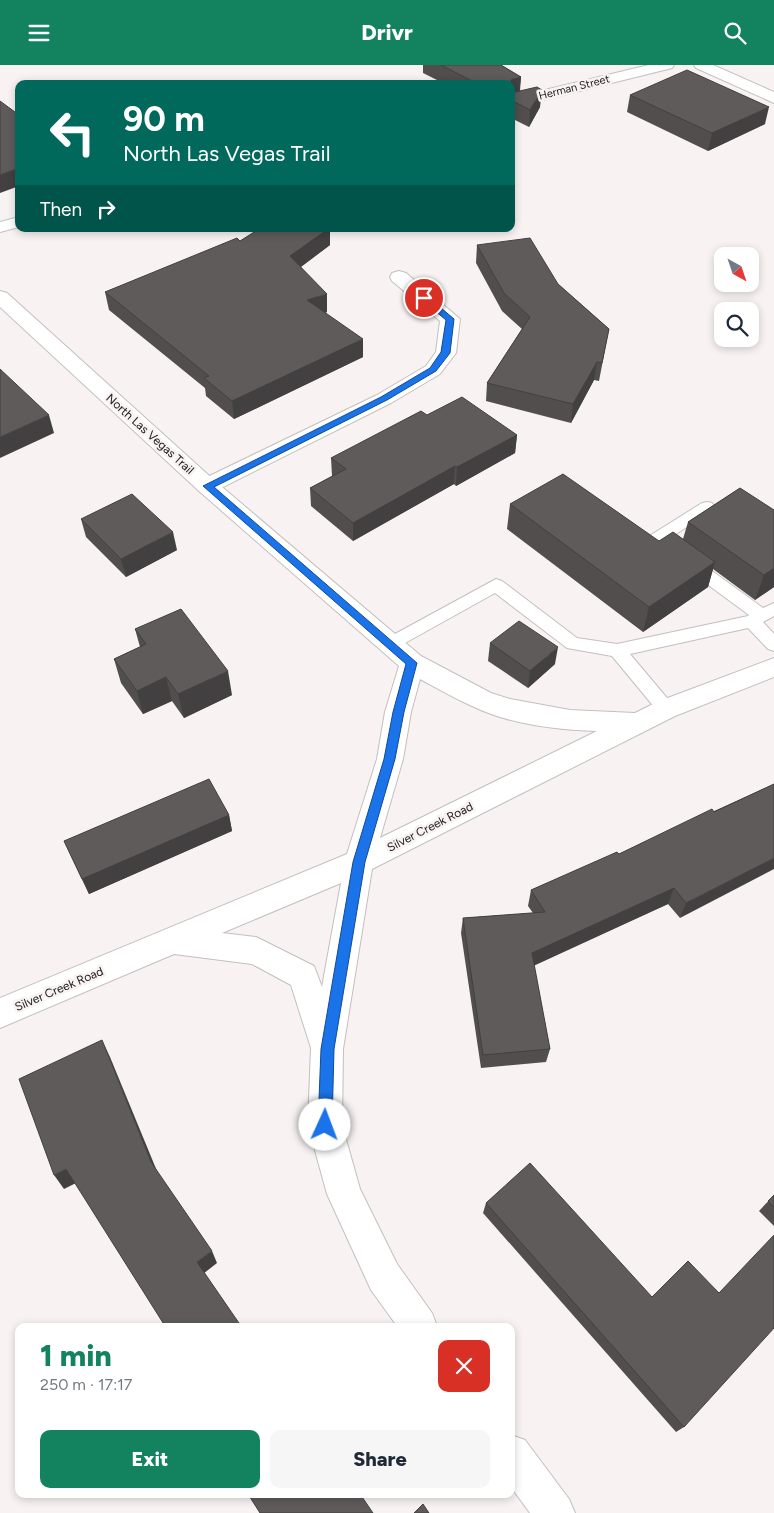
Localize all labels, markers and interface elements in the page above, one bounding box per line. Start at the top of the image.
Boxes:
icon: menu [25,19,53,47]
text: Drivr [361,19,413,46]
icon: search [721,19,749,47]
street label: Herman Street [537,72,611,103]
text: 90 m [123,98,205,140]
icon: left [40,100,105,165]
text: North Las Vegas Trail [123,140,331,167]
icon: right [92,195,120,223]
text: Then [40,198,82,221]
north arrow [714,247,759,293]
map controls [714,247,759,347]
pin [403,277,445,319]
icon: arrive [410,284,438,312]
button: search [714,302,759,347]
street label: North Las Vegas Trail [103,391,197,477]
street label: Silver Creek Road [385,799,475,855]
street label: Silver Creek Road [13,964,105,1014]
position arrow [298,1098,350,1150]
text: 1 min [40,1337,112,1374]
button: close [438,1340,490,1392]
text: 250 m · 17:17 [40,1375,132,1394]
button: Exit [40,1430,260,1488]
button: Share [270,1430,490,1488]

